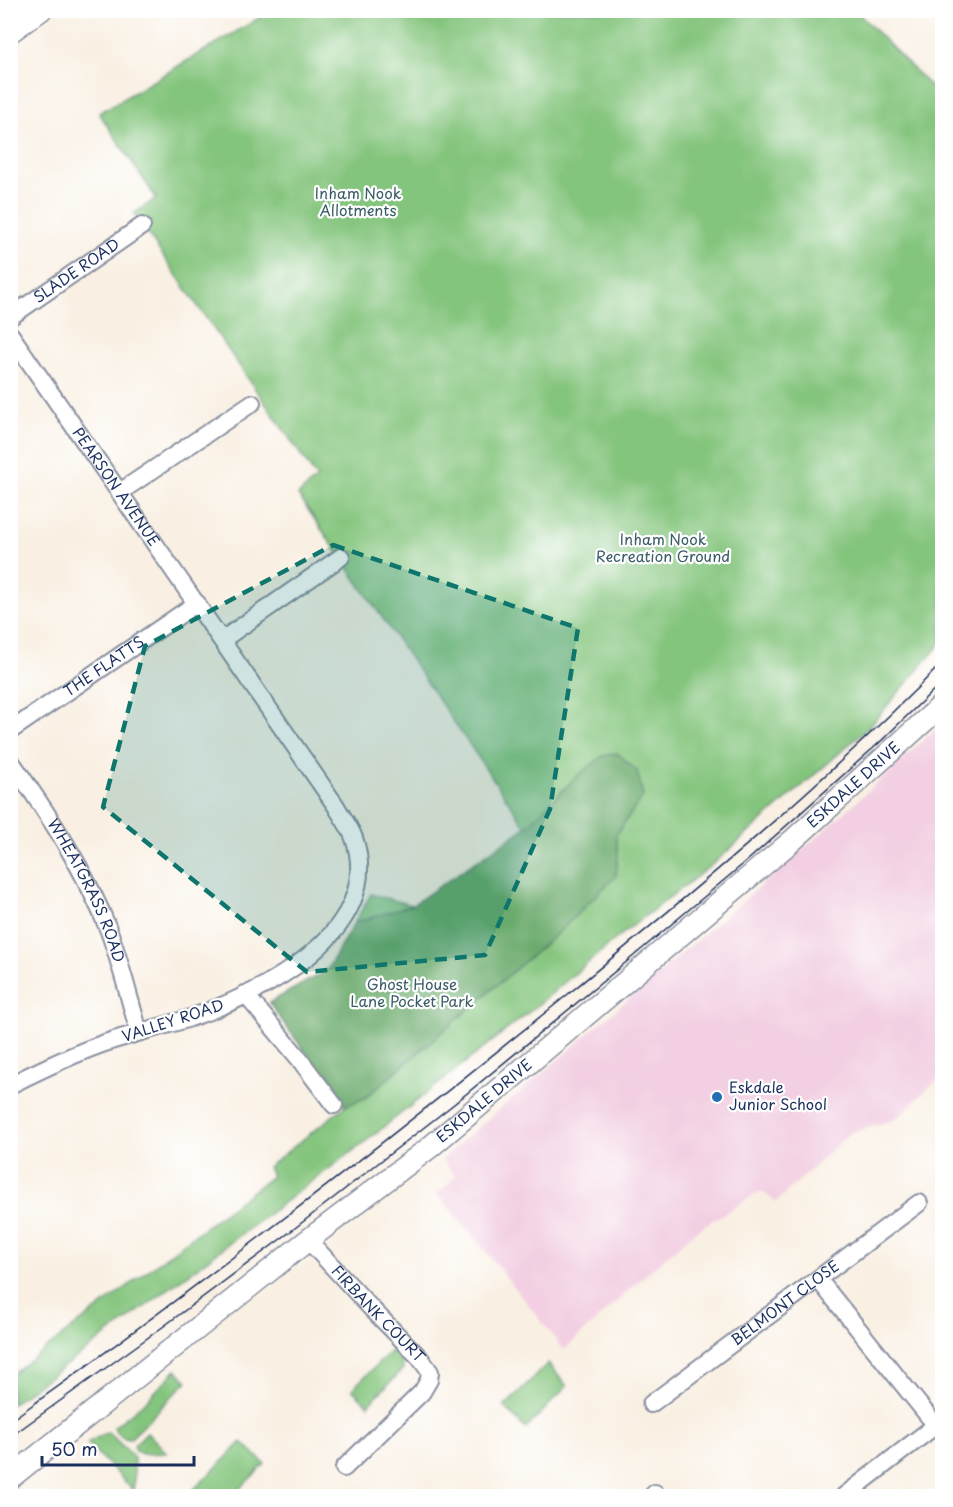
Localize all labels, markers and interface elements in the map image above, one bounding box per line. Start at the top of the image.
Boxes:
park label: Inham Nook Allotments [315,181,402,221]
street label: SLADE ROAD [28,232,124,308]
street label: PEARSON AVENUE [68,422,166,550]
park label: Inham Nook Recreation Ground [596,527,730,567]
street label: THE FLATTS [58,629,148,701]
street label: ESKDALE DRIVE [801,735,905,833]
street label: WHEATGRASS ROAD [43,814,132,965]
park label: Ghost House Lane Pocket Park [350,972,474,1012]
street label: VALLEY ROAD [119,992,226,1047]
street label: ESKDALE DRIVE [430,1053,536,1147]
place label: Eskdale Junior School [729,1075,827,1115]
marker: Eskdale Junior School [710,1090,724,1104]
street label: BELMONT CLOSE [726,1254,843,1350]
street label: FIRBANK COURT [327,1259,432,1368]
scale bar [42,1429,194,1467]
text: 50 m [51,1435,98,1462]

